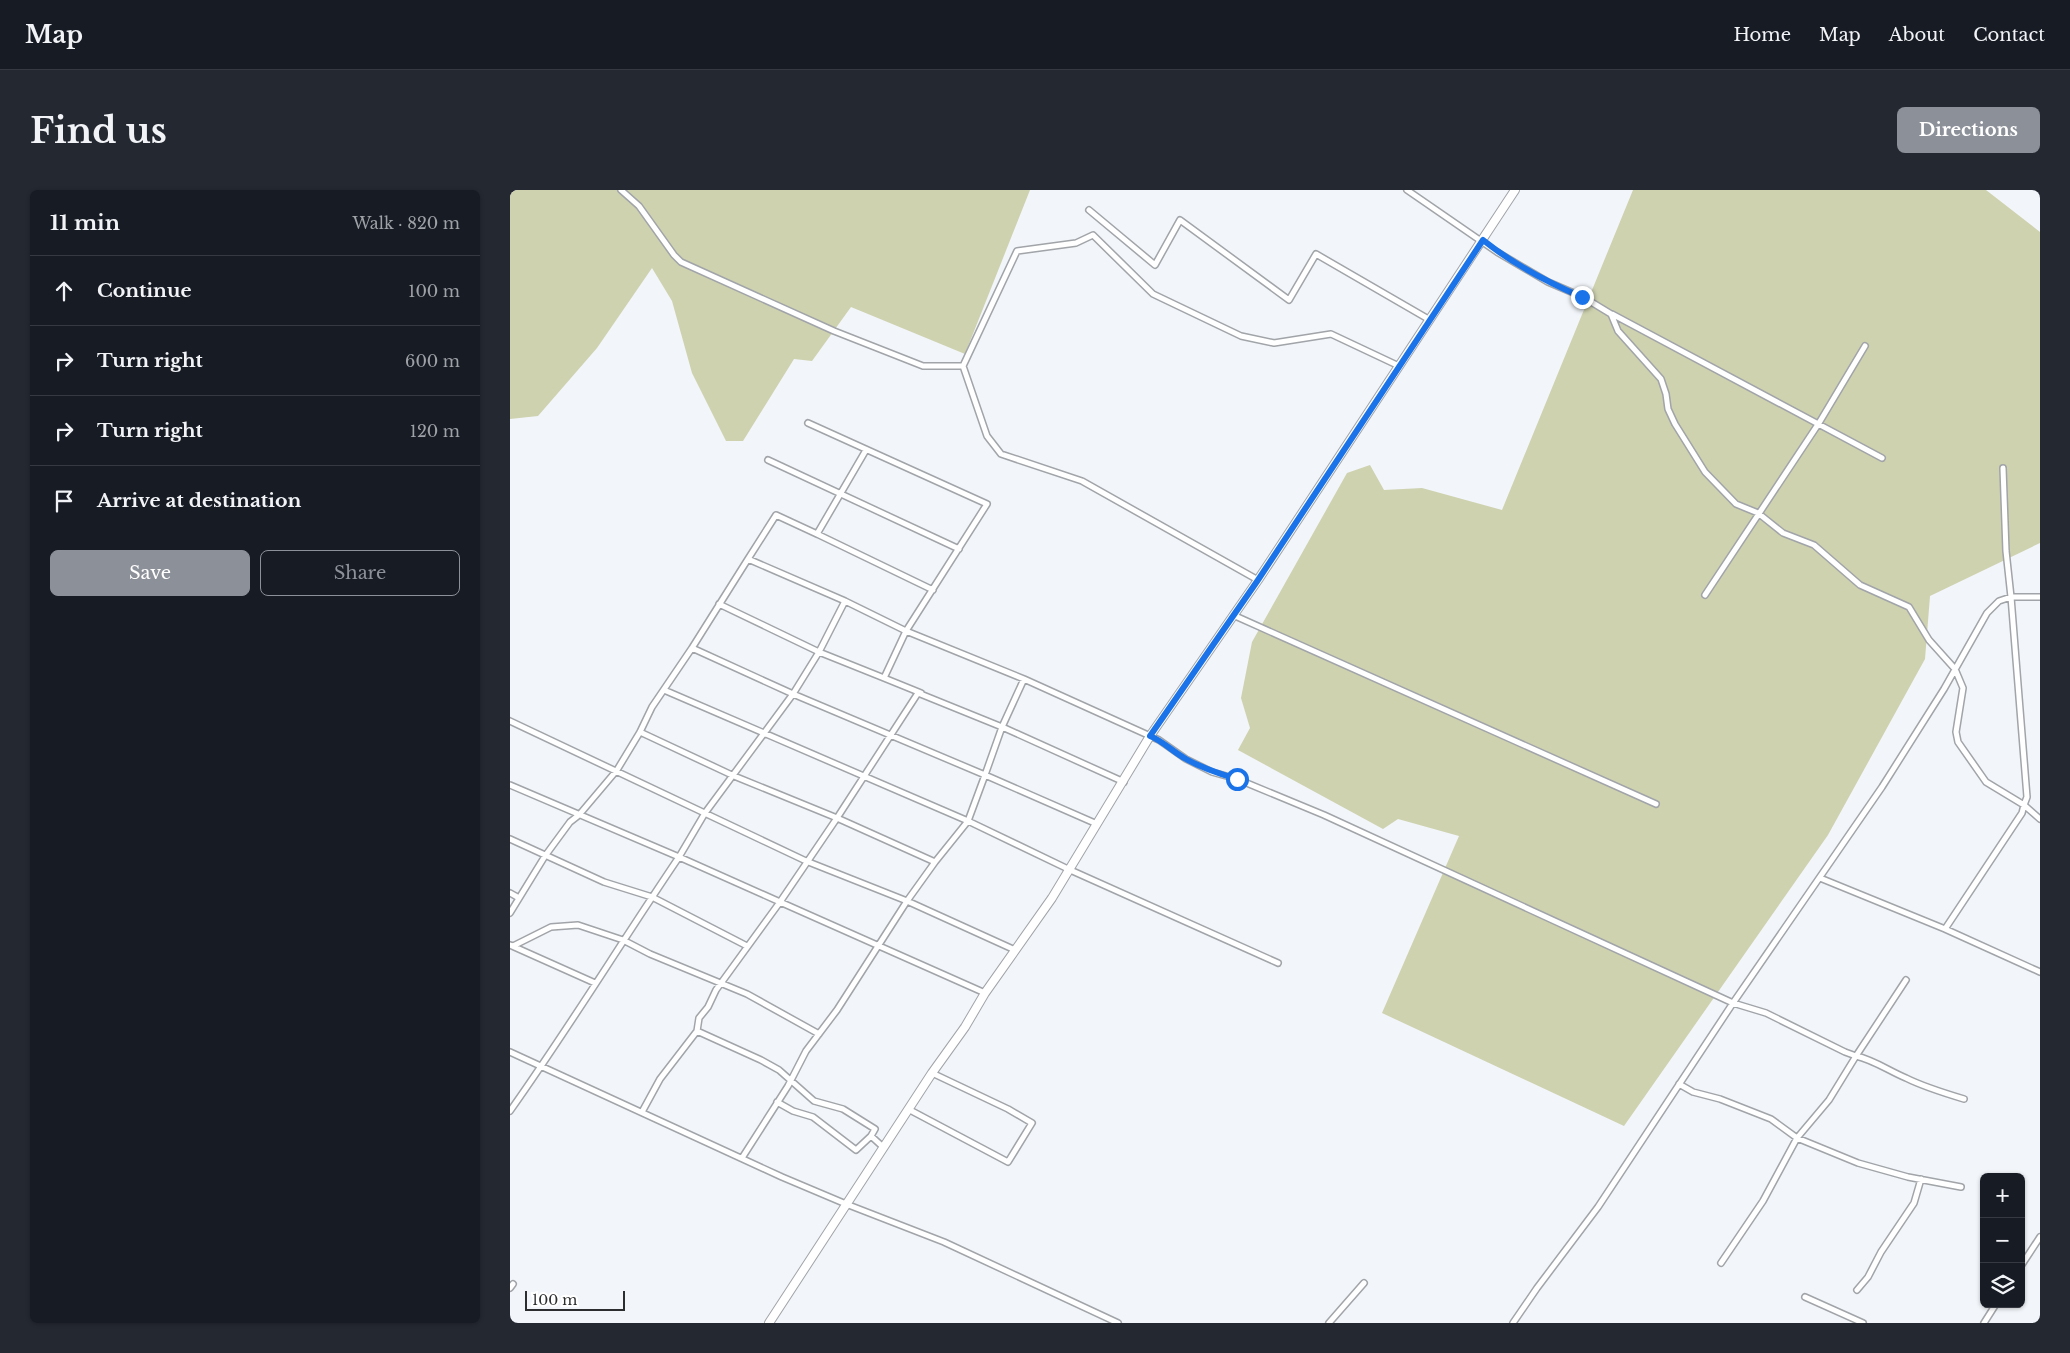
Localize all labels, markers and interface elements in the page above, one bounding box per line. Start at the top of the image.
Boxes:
text: Map [25,20,83,49]
text: Home [1733,24,1791,46]
text: Map [1819,24,1861,46]
text: About [1889,24,1945,46]
text: Contact [1973,24,2045,46]
button: Directions [1897,107,2040,153]
text: Find us [30,109,167,152]
text: 11 min [50,210,120,236]
text: Walk · 820 m [352,213,460,233]
icon: ahead [50,277,78,305]
text: Continue [97,279,192,302]
text: 100 m [408,281,460,301]
route end [1571,286,1594,309]
icon: right [50,347,78,375]
text: Turn right [97,349,203,372]
text: 600 m [405,351,460,371]
icon: right [50,417,78,445]
text: Turn right [97,419,203,442]
text: 120 m [410,421,460,441]
icon: arrive [50,487,78,515]
text: Arrive at destination [97,489,301,512]
button: Save [50,550,250,596]
button: Share [260,550,460,596]
route start [1226,768,1249,791]
map controls [1980,1173,2025,1308]
button: + [1980,1173,2025,1218]
button: − [1980,1218,2025,1263]
button: layers [1980,1263,2025,1308]
scale bar [525,1288,625,1311]
text: 100 m [532,1291,577,1309]

